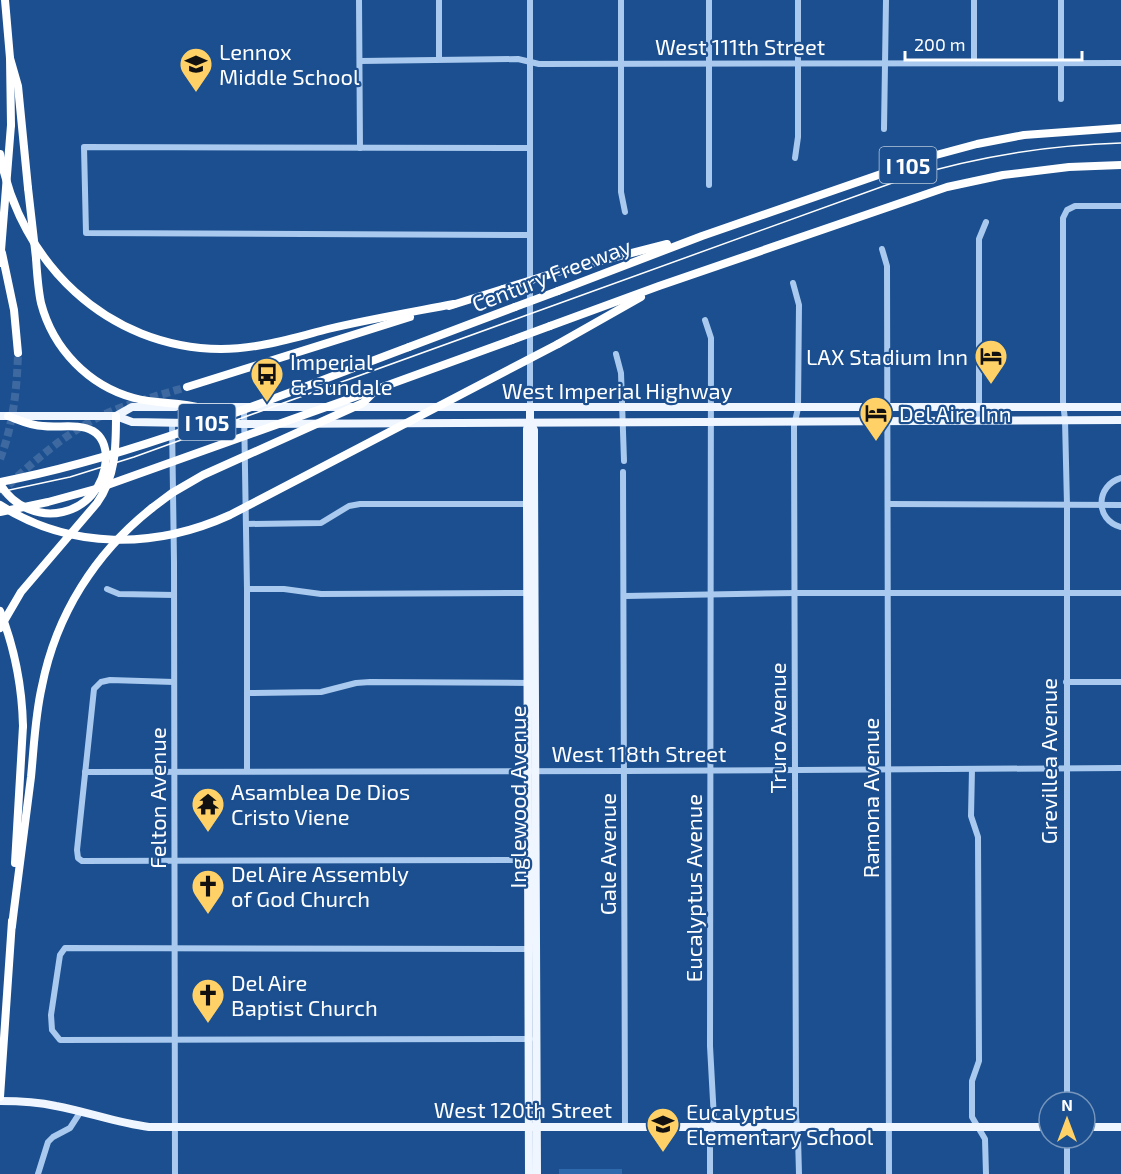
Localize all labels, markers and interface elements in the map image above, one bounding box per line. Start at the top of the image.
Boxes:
scale bar [905,24,1082,62]
street label: West 111th Street [655,33,825,59]
text: 200 m [914,33,966,55]
place label: Lennox Middle School [219,38,360,89]
school or university icon: Lennox Middle School [178,46,214,93]
road number: I 105 [880,147,936,183]
street label: Century Freeway [468,232,635,316]
hotel icon: LAX Stadium Inn [973,338,1009,385]
place label: LAX Stadium Inn [806,343,968,369]
place label: Imperial & Sundale [290,348,393,399]
bus stop icon: Imperial & Sundale [249,356,285,403]
street label: West Imperial Highway [502,377,733,403]
hotel icon: Del Aire Inn [858,395,894,442]
place label: Del Aire Inn [899,400,1012,426]
road number: I 105 [178,404,236,440]
street label: Truro Avenue [764,662,790,794]
street label: Grevillea Avenue [1035,678,1061,844]
street label: Inglewood Avenue [504,706,530,888]
street label: Ramona Avenue [857,718,883,878]
street label: Felton Avenue [144,727,170,869]
street label: West 118th Street [552,740,726,766]
place label: Asamblea De Dios Cristo Viene [231,778,410,829]
temple icon: Asamblea De Dios Cristo Viene [190,786,226,833]
street label: Gale Avenue [594,793,620,915]
street label: Eucalyptus Avenue [680,794,706,982]
place label: Del Aire Assembly of God Church [231,860,409,911]
church icon: Del Aire Assembly of God Church [190,868,226,915]
place label: Del Aire Baptist Church [231,969,378,1020]
church icon: Del Aire Baptist Church [190,977,226,1024]
north arrow [1037,1090,1097,1150]
text: N [1061,1095,1073,1114]
street label: West 120th Street [434,1096,612,1122]
place label: Eucalyptus Elementary School [686,1098,874,1149]
school or university icon: Eucalyptus Elementary School [645,1106,681,1153]

